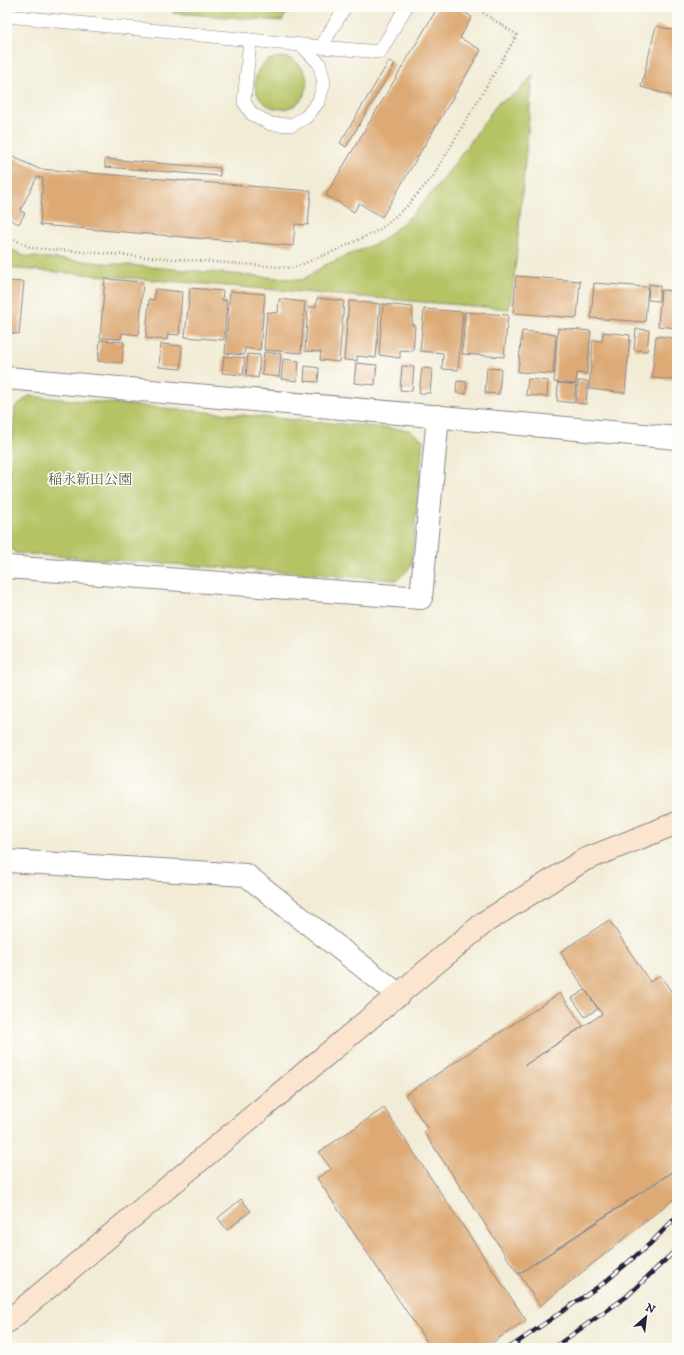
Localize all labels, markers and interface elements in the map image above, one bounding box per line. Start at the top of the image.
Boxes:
park label: 稲永新田公園 [48,471,132,489]
north arrow [626,1297,666,1337]
text: N [643,1301,657,1317]

